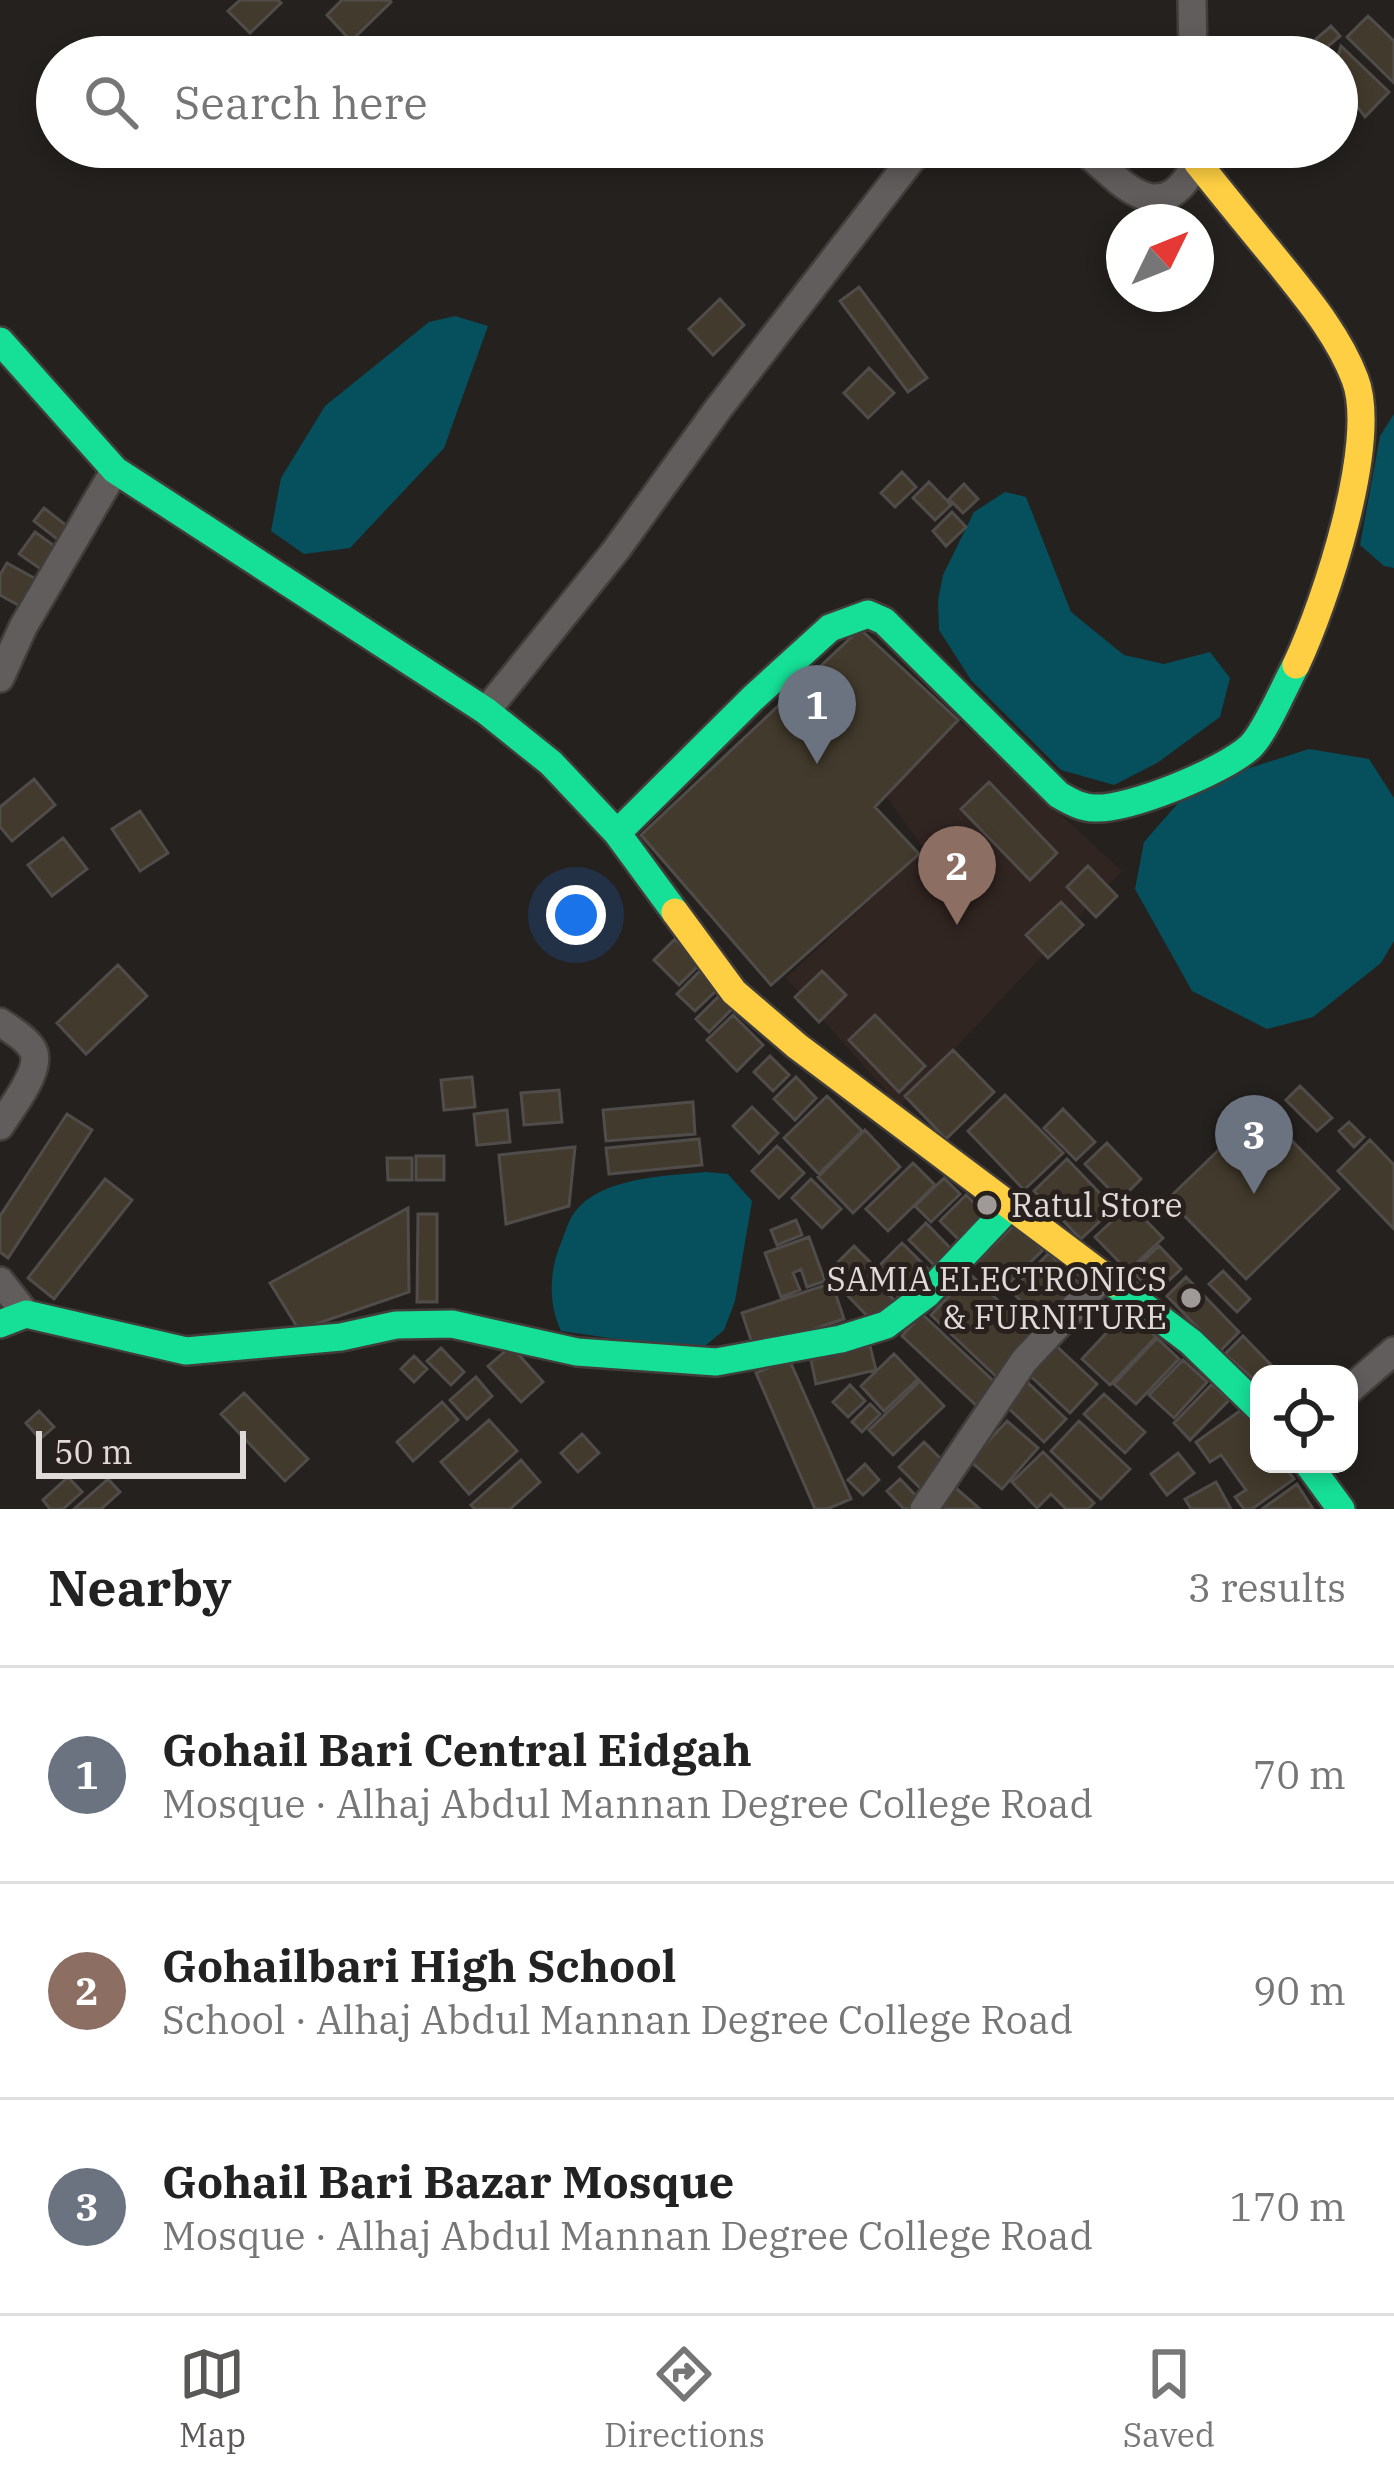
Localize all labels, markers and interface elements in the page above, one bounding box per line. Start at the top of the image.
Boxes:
search box [36,36,1358,168]
icon: search [78,69,144,135]
text: Search here [174,73,428,131]
north arrow [1106,204,1214,312]
pin: 1 [778,665,856,764]
pin: 2 [918,826,996,925]
your location [546,885,606,945]
pin: 3 [1215,1095,1293,1194]
place label: Ratul Store [1011,1183,1182,1226]
marker: Ratul Store [974,1192,1000,1218]
place label: SAMIA ELECTRONICS & FURNITURE [827,1257,1167,1338]
marker: SAMIA ELECTRONICS & FURNITURE [1178,1285,1204,1311]
map controls [1250,1365,1358,1473]
button: locate [1250,1365,1358,1473]
scale bar [36,1425,246,1478]
text: 50 m [54,1430,133,1473]
text: Nearby [48,1554,232,1620]
text: 3 results [1188,1562,1346,1613]
text: Gohail Bari Central Eidgah [162,1720,752,1778]
text: 1 [75,1749,99,1800]
text: 70 m [1253,1749,1346,1800]
text: Mosque · Alhaj Abdul Mannan Degree College Road [162,1778,1093,1829]
text: Gohailbari High School [162,1936,676,1994]
text: 2 [75,1965,99,2016]
text: 90 m [1253,1965,1346,2016]
text: School · Alhaj Abdul Mannan Degree College Road [162,1994,1073,2045]
text: Gohail Bari Bazar Mosque [162,2152,734,2210]
text: 3 [75,2181,99,2232]
text: 170 m [1230,2181,1346,2232]
text: Mosque · Alhaj Abdul Mannan Degree College Road [162,2210,1093,2261]
tab: Map [179,2341,246,2456]
tab: Directions [604,2341,765,2456]
tab: Saved [1123,2341,1215,2456]

